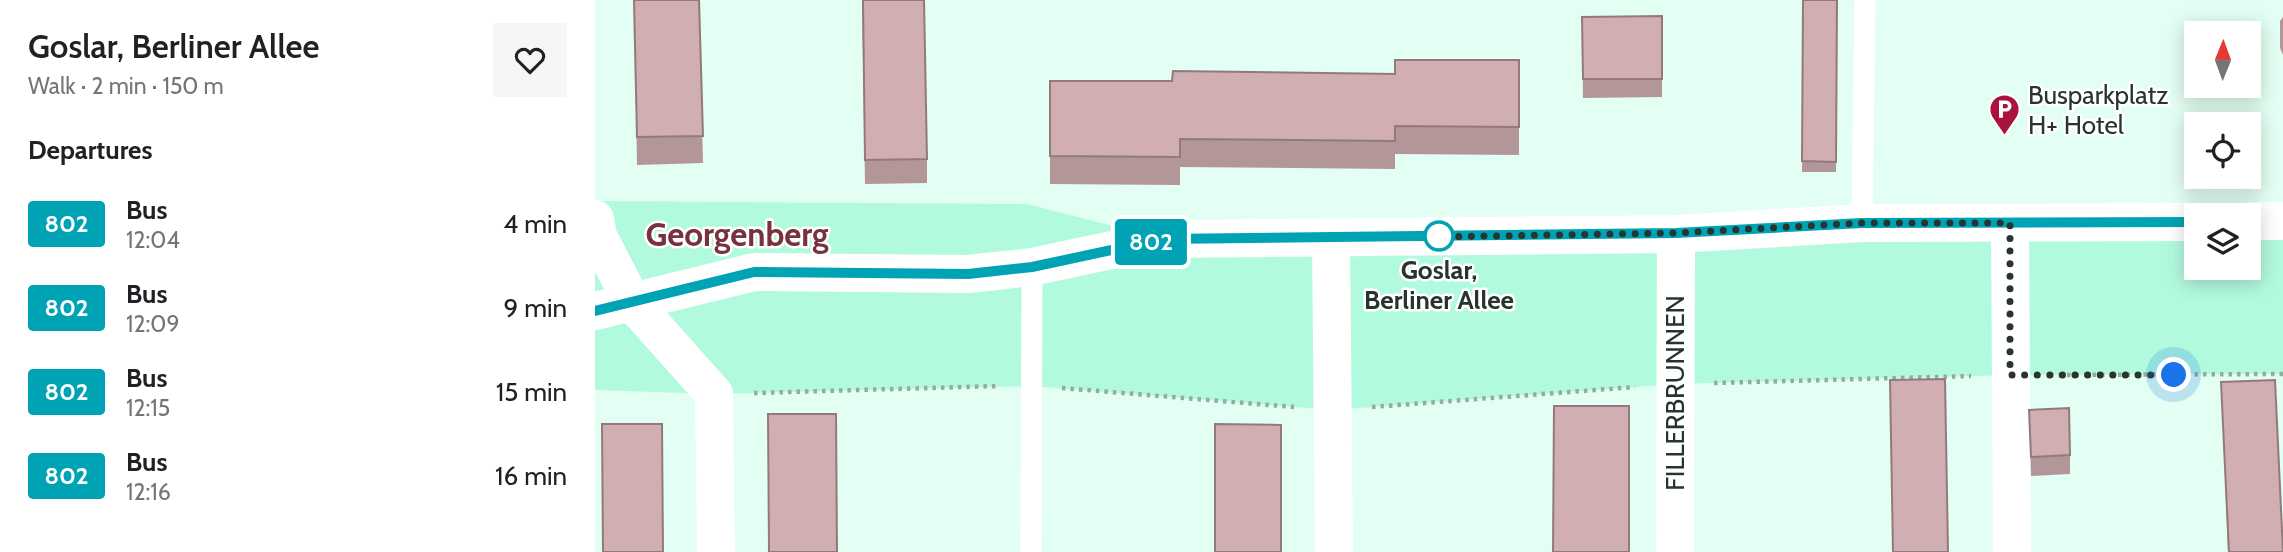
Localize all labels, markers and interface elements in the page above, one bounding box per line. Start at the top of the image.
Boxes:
north arrow [2184,21,2261,98]
map controls [2184,21,2261,280]
button: heart [493,23,567,97]
text: Goslar, Berliner Allee [28,26,320,66]
text: Walk · 2 min · 150 m [28,72,224,100]
place label: Busparkplatz H+ Hotel [2028,79,2168,141]
parking icon: Busparkplatz H+ Hotel [1988,93,2022,137]
button: locate [2184,112,2261,189]
text: Departures [28,134,152,166]
text: Bus [126,194,167,226]
button: layers [2184,203,2261,280]
text: 4 min [503,208,567,240]
text: 802 [44,209,89,238]
district label: Georgenberg [645,214,829,254]
line badge: 802 [1111,219,1191,265]
marker: Goslar, Berliner Allee [1424,221,1454,251]
text: 12:04 [126,226,180,254]
text: 802 [1129,227,1173,256]
place label: Goslar, Berliner Allee [1364,254,1514,316]
text: Bus [126,278,167,310]
text: 9 min [504,292,567,324]
text: 802 [44,293,89,322]
street label: FILLERBRUNNEN [1659,295,1691,491]
text: 12:09 [126,310,179,338]
your location [2156,357,2191,392]
text: Bus [126,362,167,394]
text: 15 min [496,376,567,408]
text: 802 [44,377,89,406]
text: 12:15 [126,394,170,422]
text: Bus [126,446,167,478]
text: 16 min [495,460,567,492]
text: 802 [44,461,89,490]
text: 12:16 [126,478,171,506]

